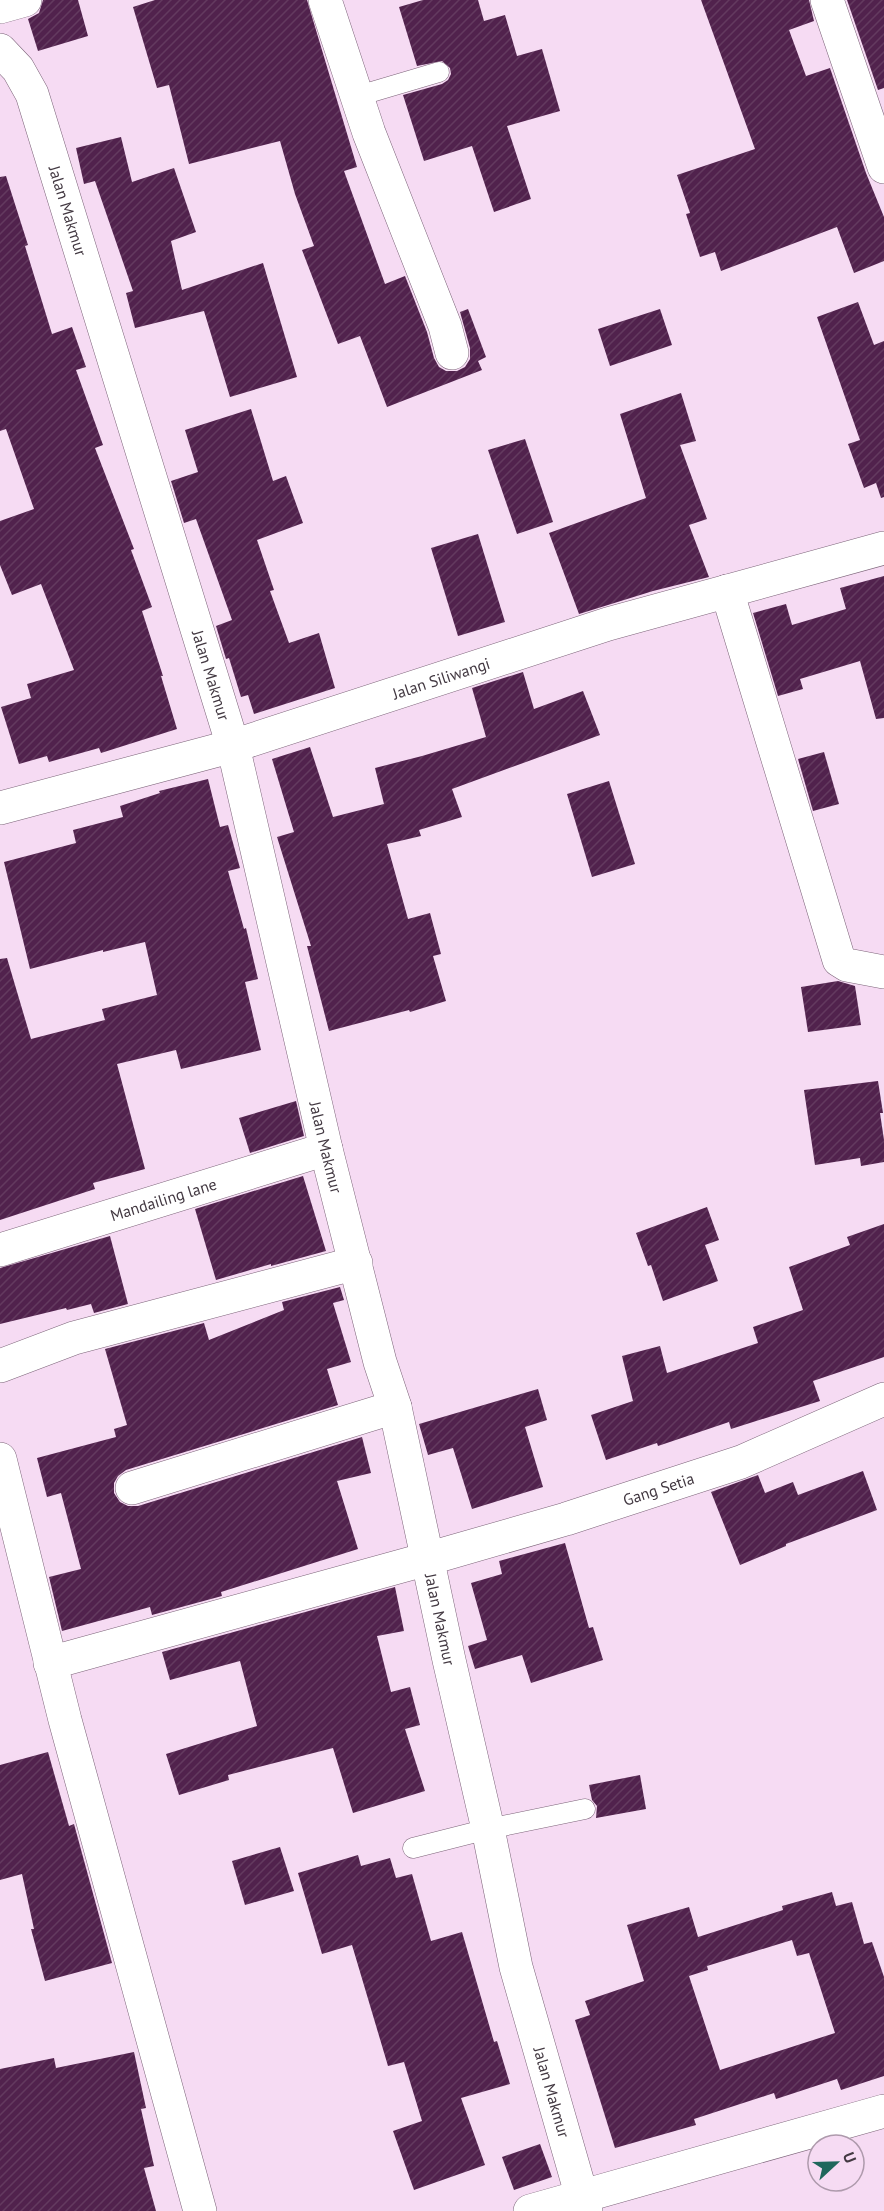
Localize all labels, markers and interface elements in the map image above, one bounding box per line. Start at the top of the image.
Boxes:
street label: Jalan Makmur [44,162,91,259]
street label: Jalan Makmur [188,627,235,723]
street label: Jalan Siliwangi [389,653,492,704]
street label: Jalan Makmur [305,1099,347,1196]
street label: Mandailing lane [108,1174,219,1225]
street label: Gang Setia [620,1468,697,1510]
street label: Jalan Makmur [421,1571,460,1668]
street label: Jalan Makmur [529,2043,575,2140]
north arrow [806,2133,866,2193]
text: U [839,2149,861,2166]

